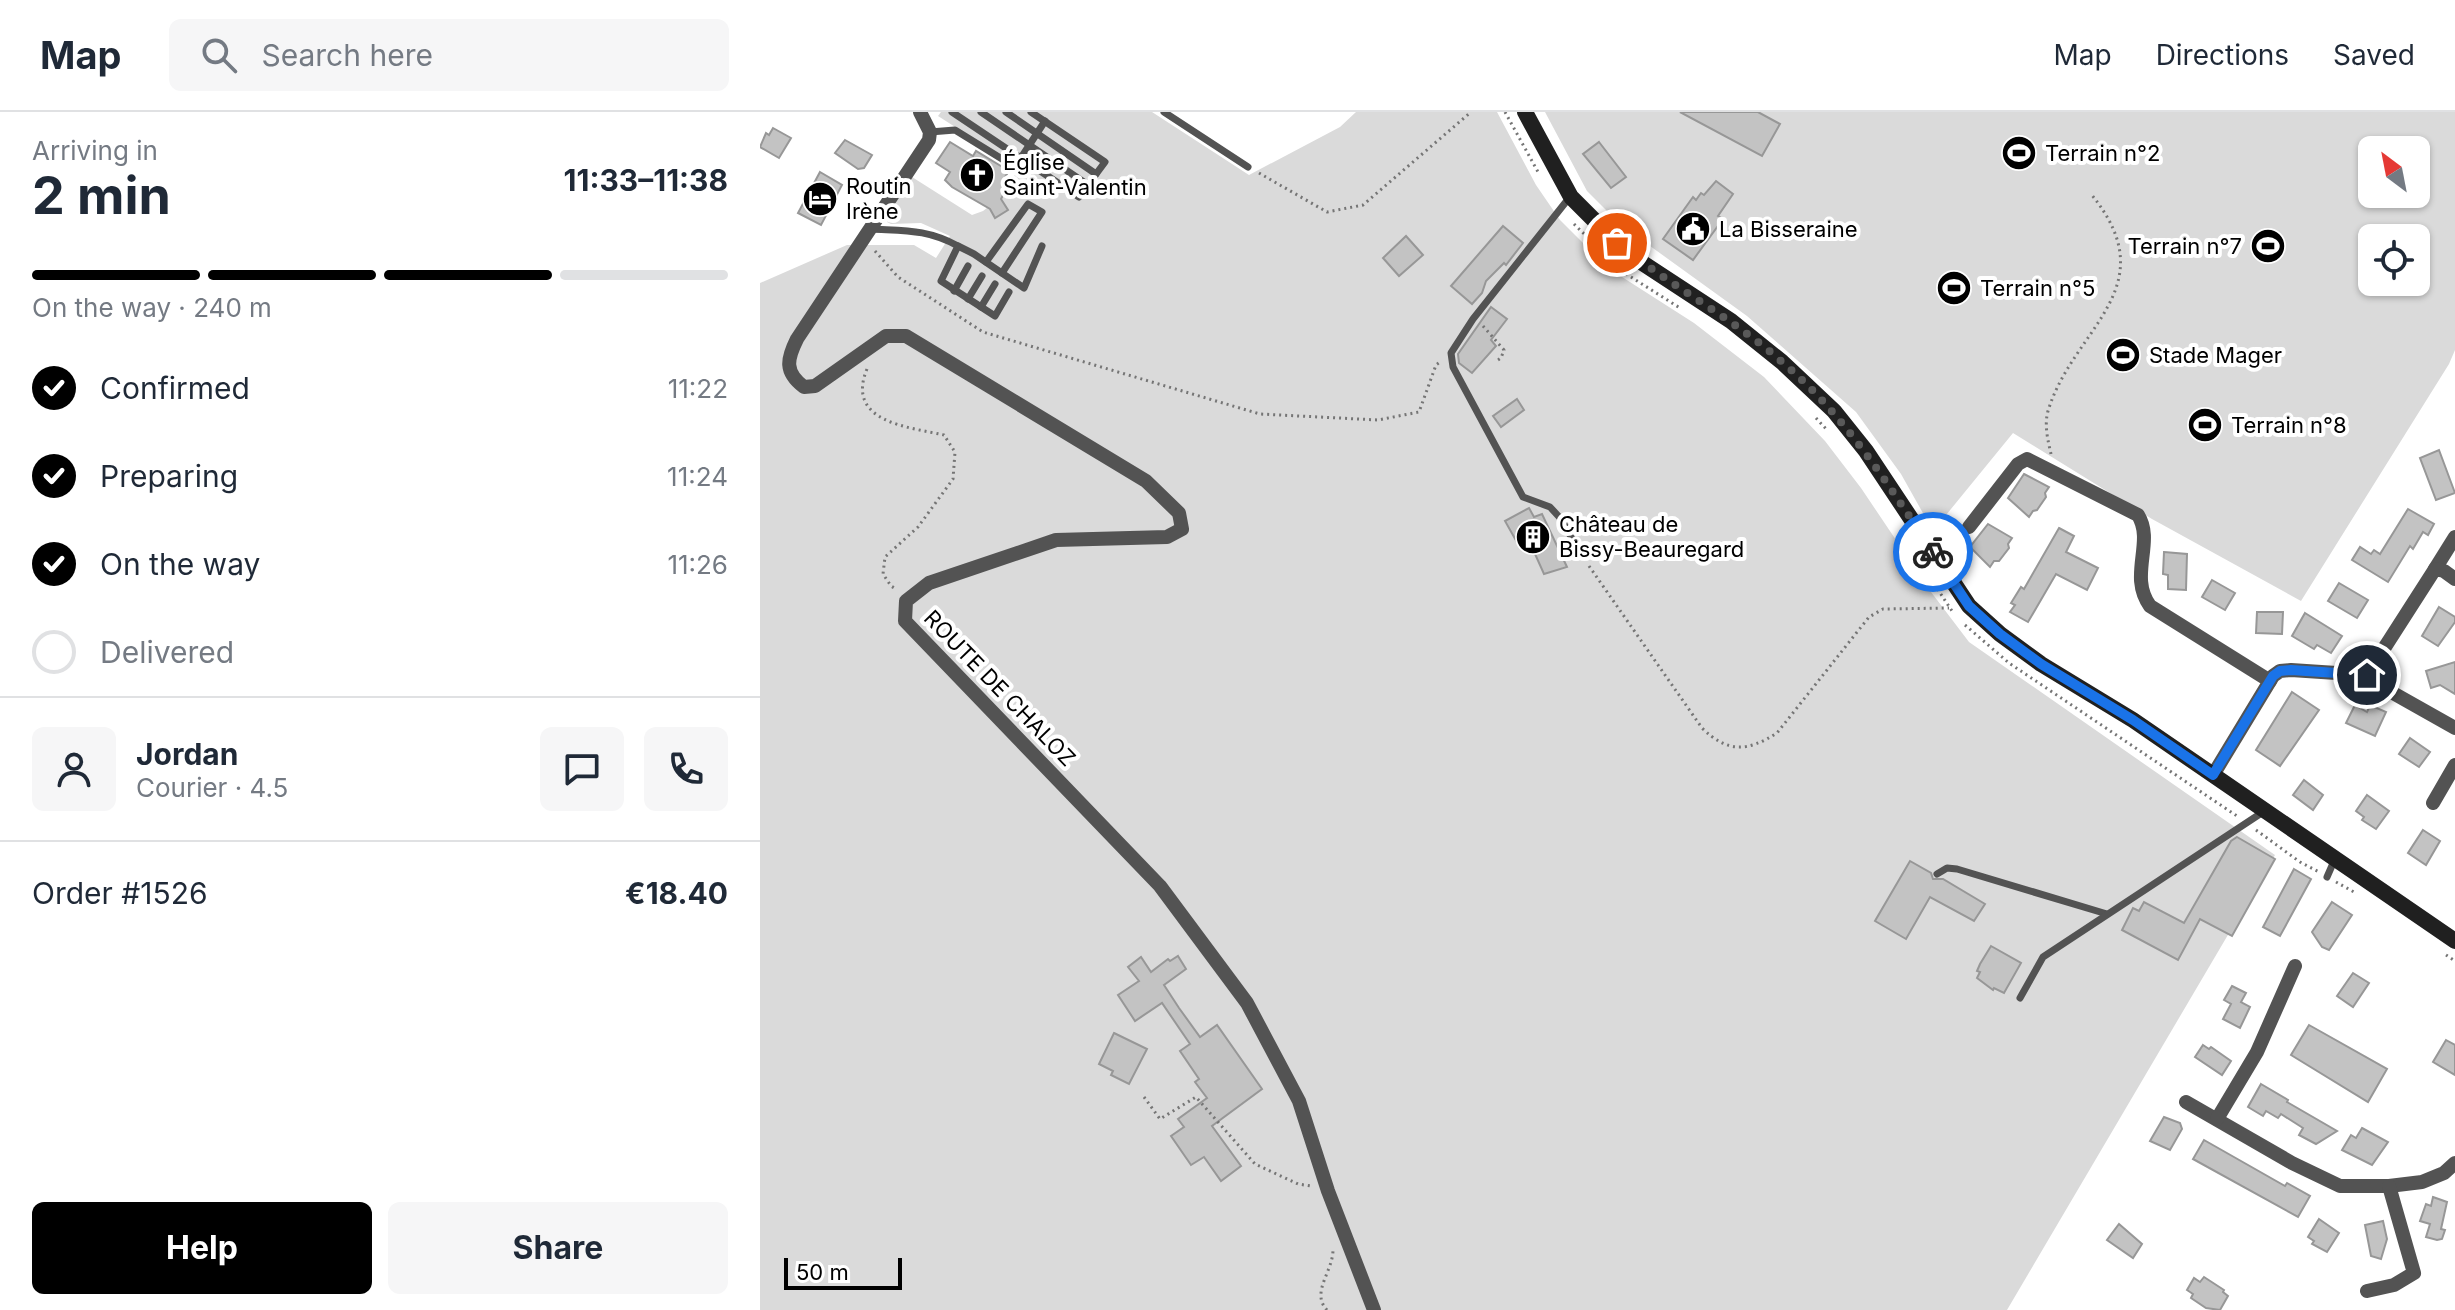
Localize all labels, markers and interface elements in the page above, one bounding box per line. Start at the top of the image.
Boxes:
search box [169,19,729,91]
text: Map [40,32,121,78]
icon: search [197,33,241,77]
text: Search here [261,37,433,73]
text: Map [2053,38,2112,72]
text: Directions [2156,38,2289,72]
text: Saved [2333,38,2415,72]
sports icon: Terrain n°2 [2000,134,2038,172]
text: Arriving in [32,135,158,166]
north arrow [2358,136,2430,208]
map controls [2358,136,2430,296]
place label: Terrain n°2 [2045,140,2161,166]
place label: Église Saint-Valentin [1003,149,1147,200]
church icon: Église Saint-Valentin [958,156,996,194]
text: 11:33–11:38 [564,162,728,198]
text: 2 min [32,164,171,227]
place label: Routin Irène [846,173,912,224]
hotel icon: Routin Irène [801,180,839,218]
pin [1583,209,1651,277]
public building icon: La Bisseraine [1674,210,1712,248]
place label: La Bisseraine [1719,216,1858,242]
icon: bag [1595,221,1639,265]
button: locate [2358,224,2430,296]
sports icon: Terrain n°7 [2249,227,2287,265]
place label: Terrain n°7 [2127,233,2242,259]
sports icon: Terrain n°5 [1935,269,1973,307]
place label: Terrain n°5 [1980,275,2095,301]
text: On the way · 240 m [32,292,272,323]
sports icon: Stade Mager [2104,336,2142,374]
place label: Stade Mager [2149,342,2282,368]
icon: check [32,366,76,410]
text: Confirmed [100,370,250,406]
text: 11:22 [668,373,728,404]
sports icon: Terrain n°8 [2186,406,2224,444]
place label: Terrain n°8 [2231,412,2347,438]
icon: check [32,454,76,498]
text: Preparing [100,458,238,494]
text: 11:24 [667,461,728,492]
place label: Château de Bissy-Beauregard [1559,511,1744,562]
courier [1893,512,1973,592]
building icon: Château de Bissy-Beauregard [1514,518,1552,556]
icon: bike [1911,530,1955,574]
icon: check [32,542,76,586]
text: On the way [100,546,260,582]
text: 11:26 [667,549,728,580]
street label: ROUTE DE CHALOZ [919,605,1081,771]
text: Delivered [100,634,234,670]
pin [2333,641,2401,709]
icon: home [2345,653,2389,697]
button: person [32,727,116,811]
button: chat [540,727,624,811]
button: phone [644,727,728,811]
text: Jordan [136,736,238,772]
text: Courier · 4.5 [136,772,288,803]
text: Order #1526 [32,875,208,911]
text: €18.40 [625,875,728,911]
button: Help [32,1202,372,1294]
button: Share [388,1202,728,1294]
scale bar [784,1254,902,1290]
text: 50 m [796,1259,849,1285]

